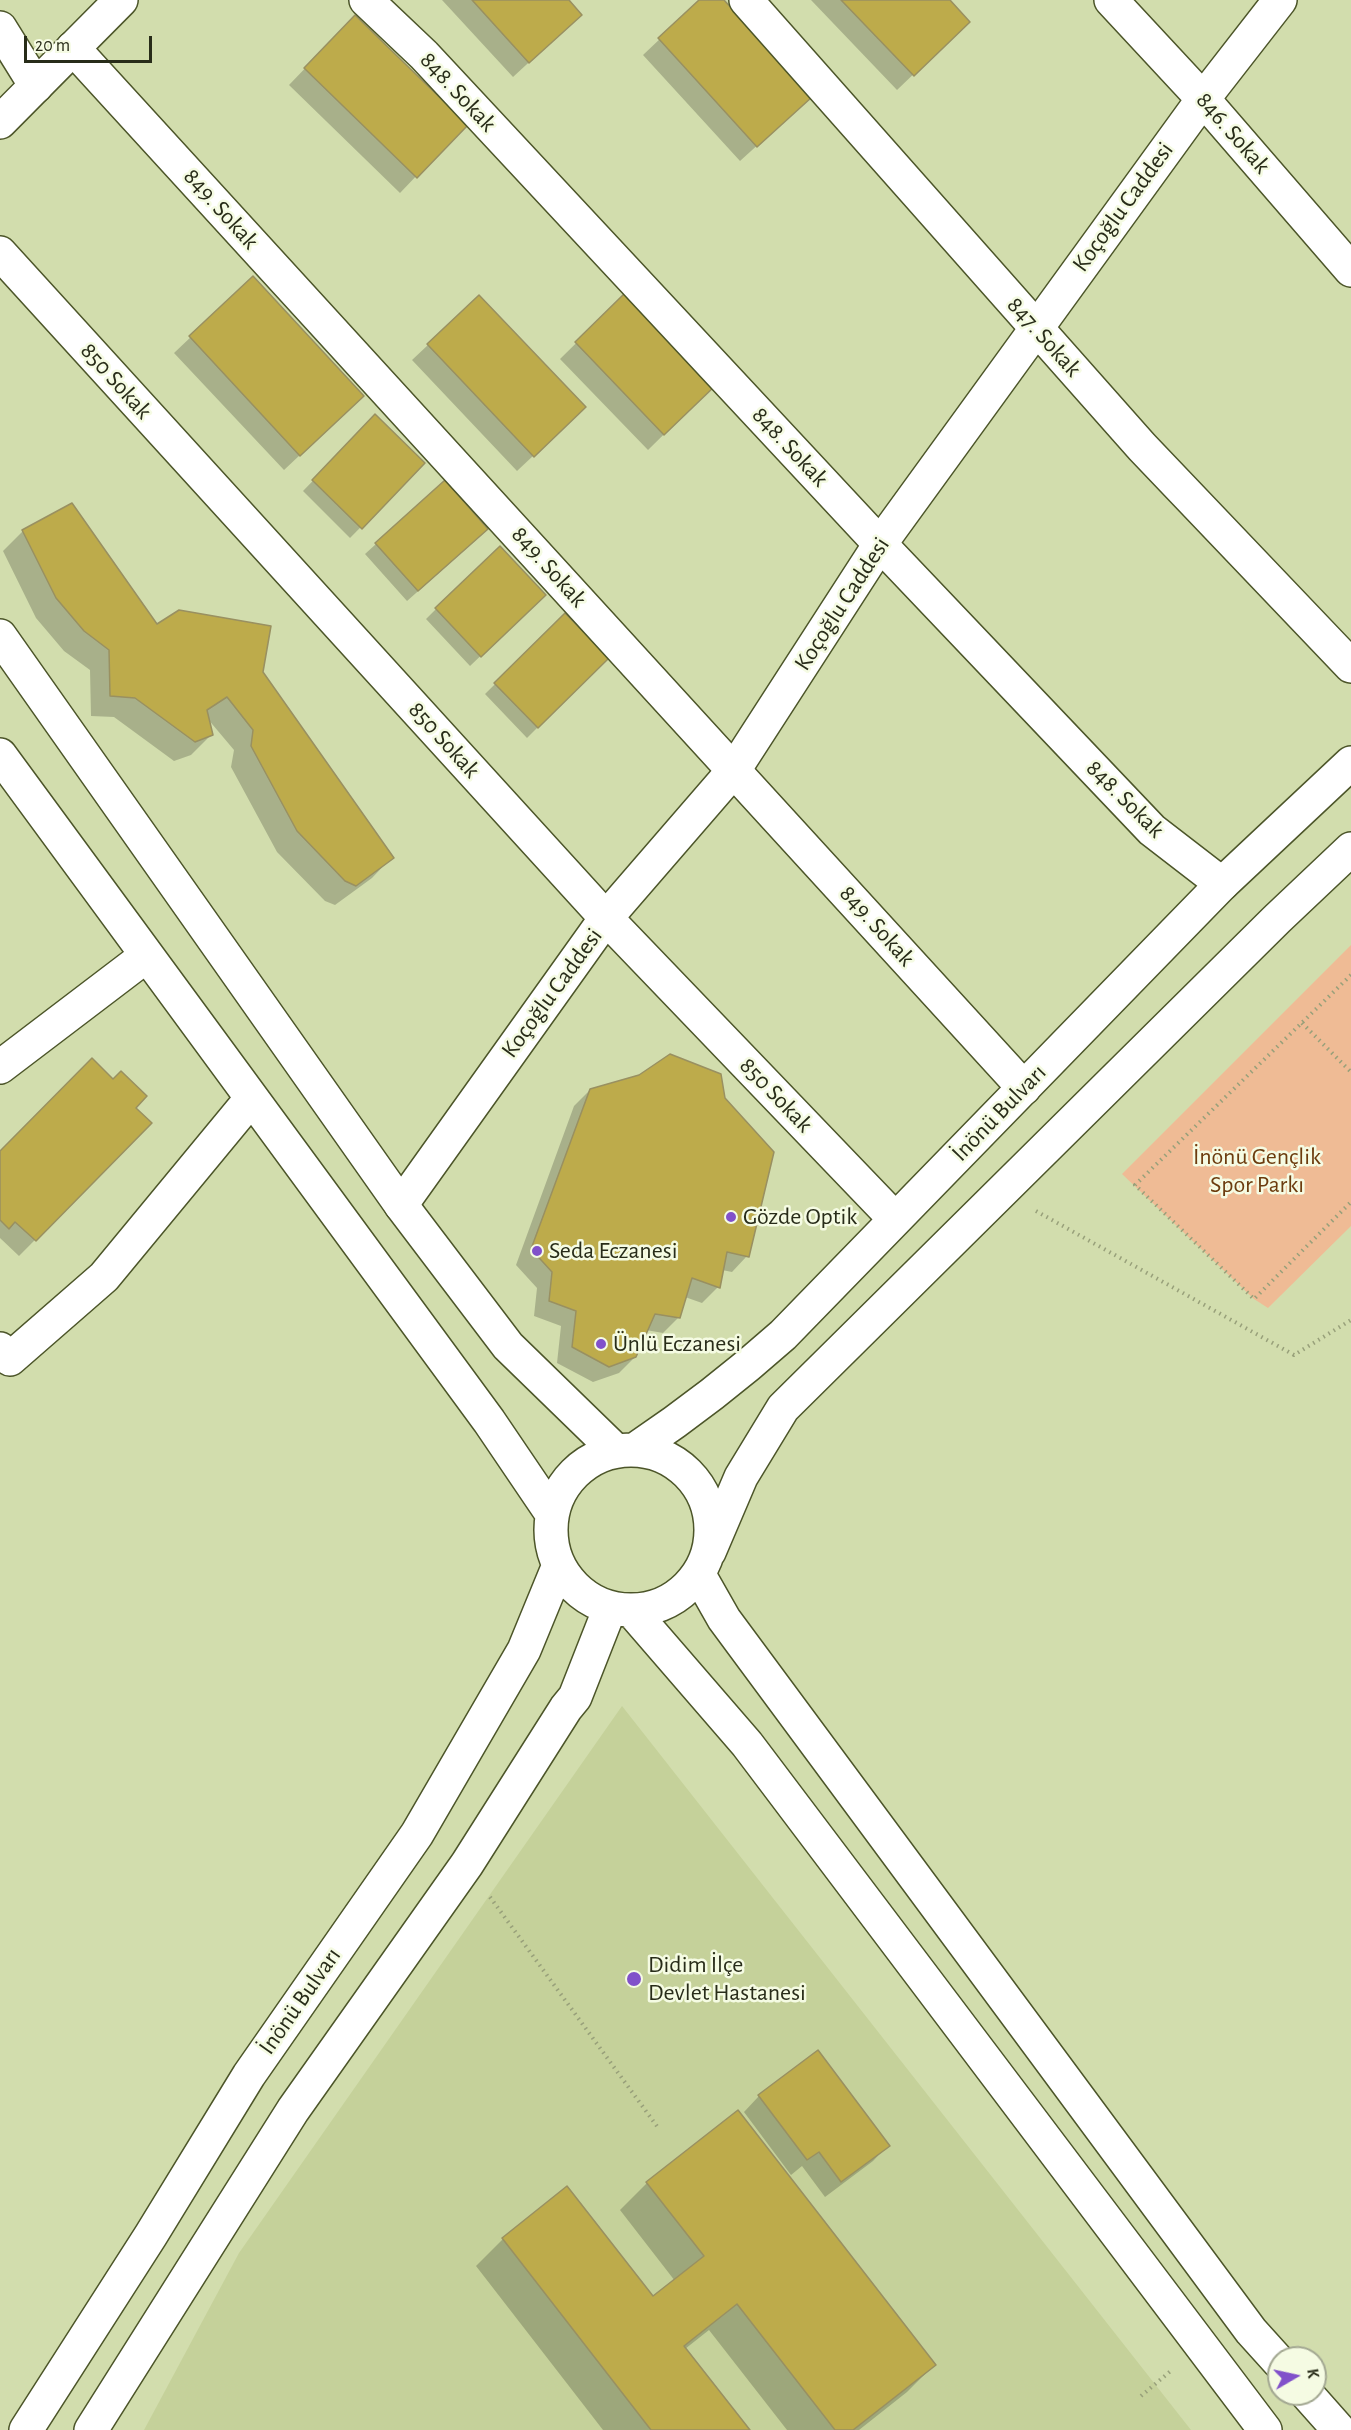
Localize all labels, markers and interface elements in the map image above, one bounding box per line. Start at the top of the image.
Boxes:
scale bar [27,24,154,62]
text: 20 m [35,37,70,55]
street label: 848. Sokak [414,46,502,138]
street label: 846. Sokak [1190,86,1276,180]
street label: Koçoğlu Caddesi [1066,137,1180,277]
street label: 849. Sokak [177,163,265,255]
street label: 847. Sokak [1001,291,1087,383]
street label: 850 Sokak [74,337,158,425]
street label: 848. Sokak [746,401,834,493]
street label: 849. Sokak [505,521,593,613]
street label: Koçoğlu Caddesi [788,532,896,676]
street label: 850 Sokak [402,696,486,784]
street label: 848. Sokak [1080,754,1170,844]
street label: 849. Sokak [833,880,921,972]
street label: Koçoğlu Caddesi [495,923,609,1063]
street label: 850 Sokak [733,1051,819,1139]
street label: İnönü Bulvarı [946,1058,1052,1168]
park label: İnönü Gençlik Spor Parkı [1193,1143,1321,1199]
place label: Gözde Optik [743,1203,857,1231]
marker: Gözde Optik [724,1210,738,1224]
place label: Seda Eczanesi [549,1237,677,1265]
marker: Seda Eczanesi [530,1244,544,1258]
place label: Ünlü Eczanesi [613,1330,741,1358]
marker: Ünlü Eczanesi [594,1337,608,1351]
street label: İnönü Bulvarı [253,1942,347,2060]
place label: Didim İlçe Devlet Hastanesi [648,1951,806,2007]
marker: Didim İlçe Devlet Hastanesi [625,1970,643,1988]
north arrow [1267,2346,1327,2406]
text: K [1304,2368,1321,2379]

